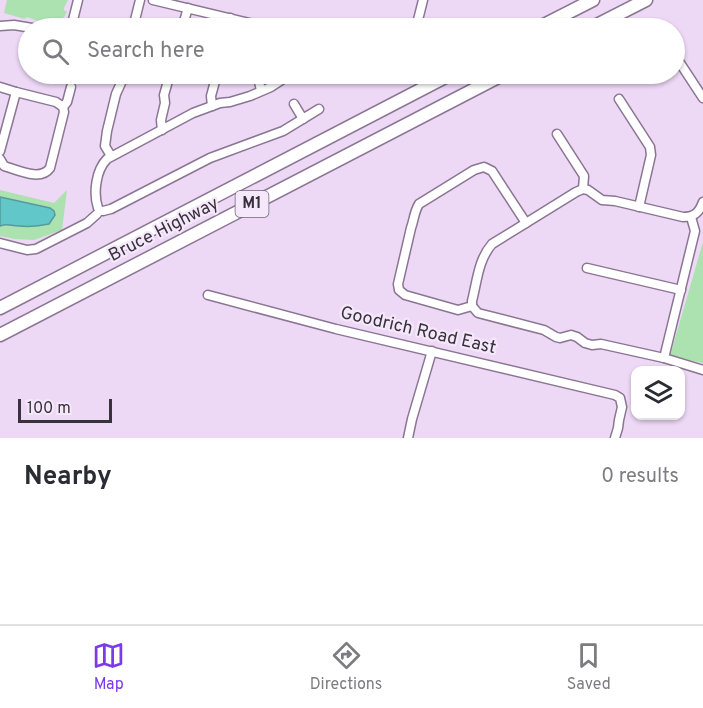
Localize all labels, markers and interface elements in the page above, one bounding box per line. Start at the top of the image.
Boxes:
search box [18,18,685,84]
icon: search [39,35,72,68]
text: Search here [87,38,205,65]
road number: M1 [236,191,268,217]
street label: Bruce Highway [105,192,223,268]
street label: Goodrich Road East [338,302,498,360]
map controls [631,366,685,420]
button: layers [631,366,685,420]
scale bar [18,396,112,424]
text: 100 m [27,399,71,419]
text: Nearby [24,461,112,494]
text: 0 results [601,464,679,490]
tab: Map [92,639,125,695]
tab: Directions [310,639,382,695]
tab: Saved [567,639,611,695]

